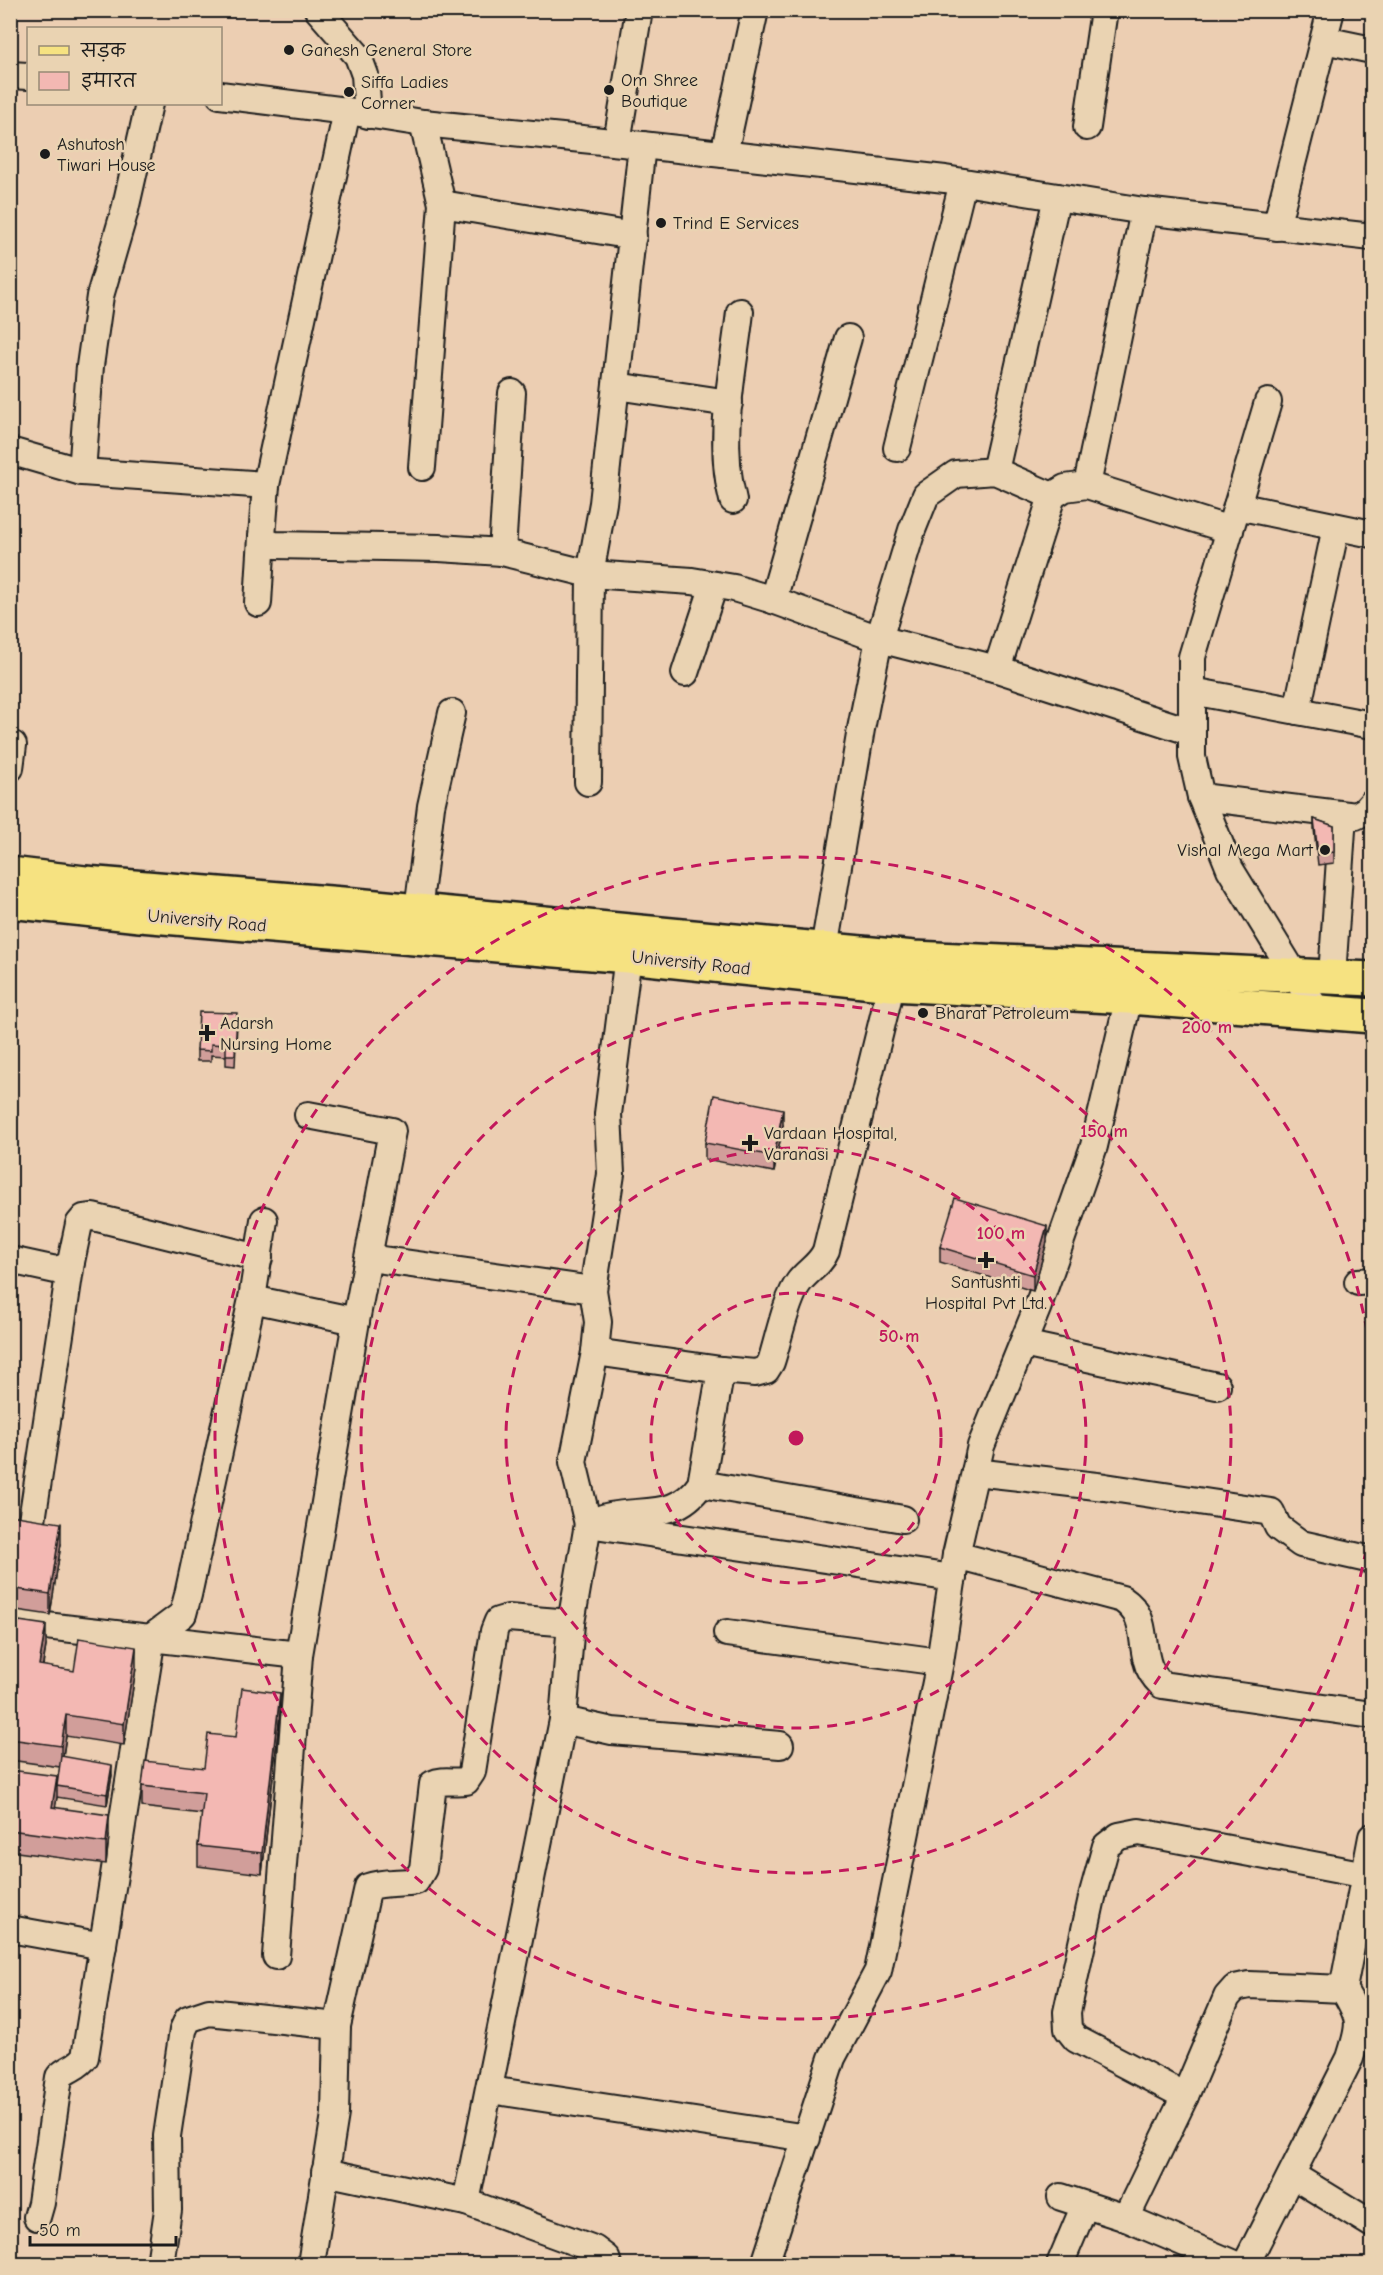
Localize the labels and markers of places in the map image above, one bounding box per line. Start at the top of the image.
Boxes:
place label: Ganesh General Store [301,40,472,61]
marker: Ganesh General Store [282,43,296,57]
place label: Om Shree Boutique [621,70,698,112]
place label: Siffa Ladies Corner [361,72,448,114]
marker: Om Shree Boutique [602,83,616,97]
marker: Siffa Ladies Corner [342,85,356,99]
place label: Ashutosh Tiwari House [57,134,156,176]
marker: Ashutosh Tiwari House [38,147,52,161]
place label: Trind E Services [673,213,799,234]
marker: Trind E Services [654,216,668,230]
place label: Vishal Mega Mart [1177,840,1314,861]
marker: Vishal Mega Mart [1318,843,1332,857]
place label: Bharat Petroleum [935,1003,1069,1024]
marker: Bharat Petroleum [916,1006,930,1020]
place label: Adarsh Nursing Home [220,1013,332,1055]
marker: Adarsh Nursing Home [198,1024,216,1042]
place label: Vardaan Hospital, Varanasi [764,1123,897,1165]
marker: Vardaan Hospital, Varanasi [741,1134,759,1152]
marker: Santushti Hospital Pvt Ltd. [977,1251,995,1269]
place label: Santushti Hospital Pvt Ltd. [925,1272,1047,1314]
centre of rings [786,1428,806,1448]

